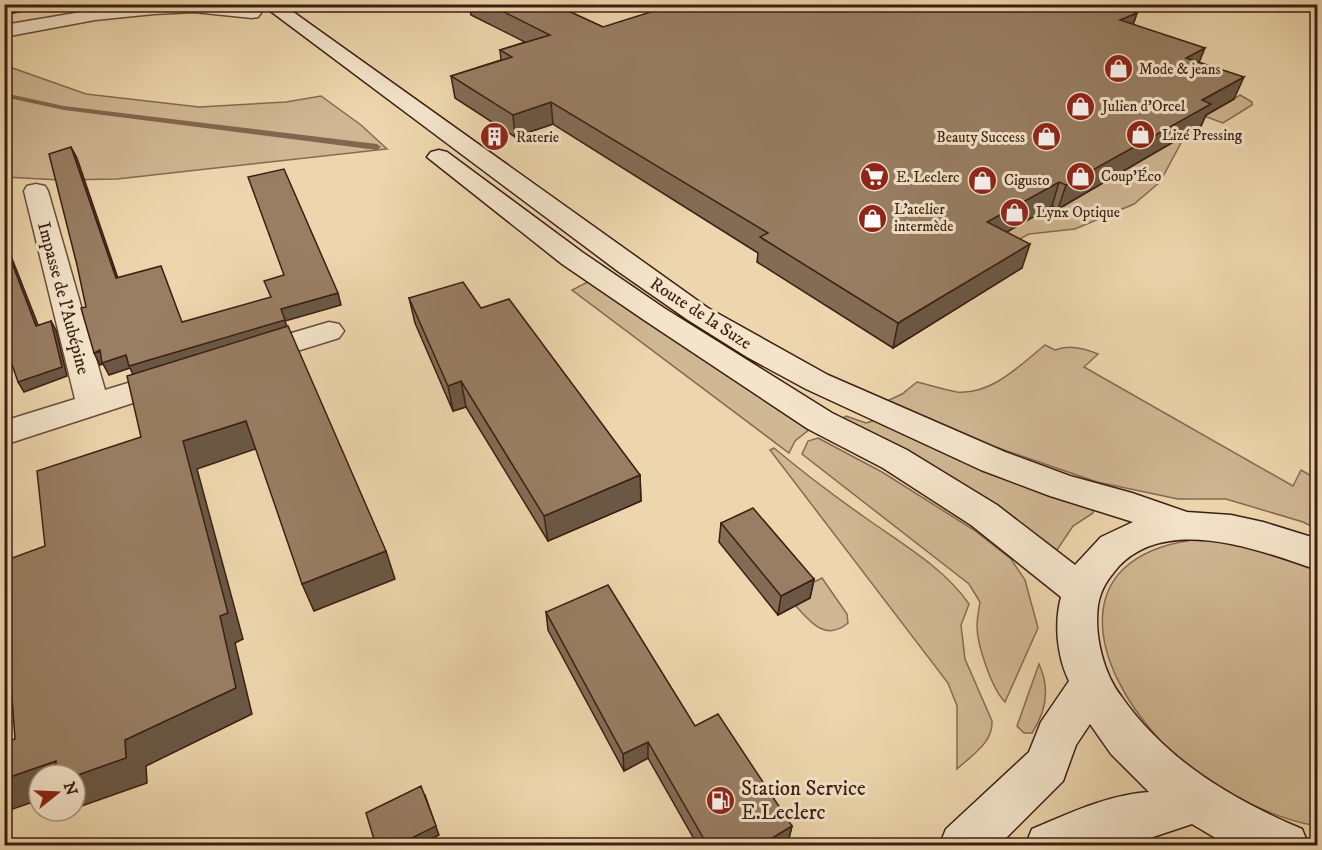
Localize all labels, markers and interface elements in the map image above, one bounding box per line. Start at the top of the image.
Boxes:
shop icon: Mode & jeans [1102,53,1134,85]
place label: Mode & jeans [1139,60,1221,79]
shop icon: Julien d'Orcel [1065,90,1097,122]
place label: Julien d'Orcel [1100,97,1186,116]
shop icon: Lizé Pressing [1125,119,1157,151]
building icon: Raterie [479,121,511,153]
shop icon: Beauty Success [1030,121,1062,153]
place label: Lizé Pressing [1162,126,1243,145]
place label: Raterie [516,128,559,147]
place label: Beauty Success [936,128,1025,147]
shop icon: Coup'Éco [1064,160,1096,192]
supermarket icon: E. Leclerc [859,161,891,193]
shop icon: Cigusto [967,164,999,196]
place label: Coup'Éco [1101,167,1161,186]
place label: E. Leclerc [896,168,960,187]
place label: Cigusto [1004,171,1049,190]
shop icon: Lynx Optique [999,196,1031,228]
place label: L'atelier intermède [894,200,953,236]
shop icon: L'atelier intermède [857,202,889,234]
place label: Lynx Optique [1036,203,1120,222]
street label: Impasse de l'Aubépine [32,219,94,377]
street label: Route de la Suze [645,273,756,355]
north arrow [27,763,87,823]
place label: Station Service E.Leclerc [741,776,866,826]
text: N [59,779,82,798]
fuel station icon: Station Service E.Leclerc [704,784,736,816]

